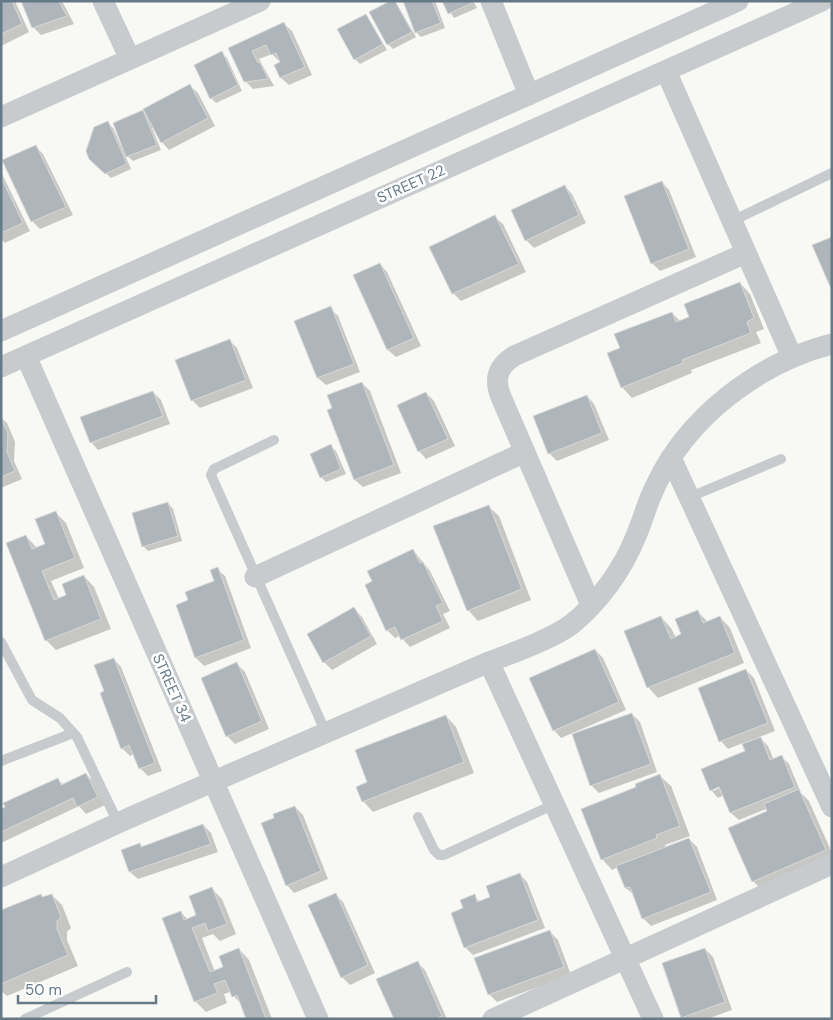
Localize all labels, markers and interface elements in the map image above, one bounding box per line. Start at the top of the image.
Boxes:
street label: STREET 22 [374,160,448,208]
street label: STREET 34 [148,651,196,725]
scale bar [18,972,155,1004]
text: 50 m [25,980,62,1000]

